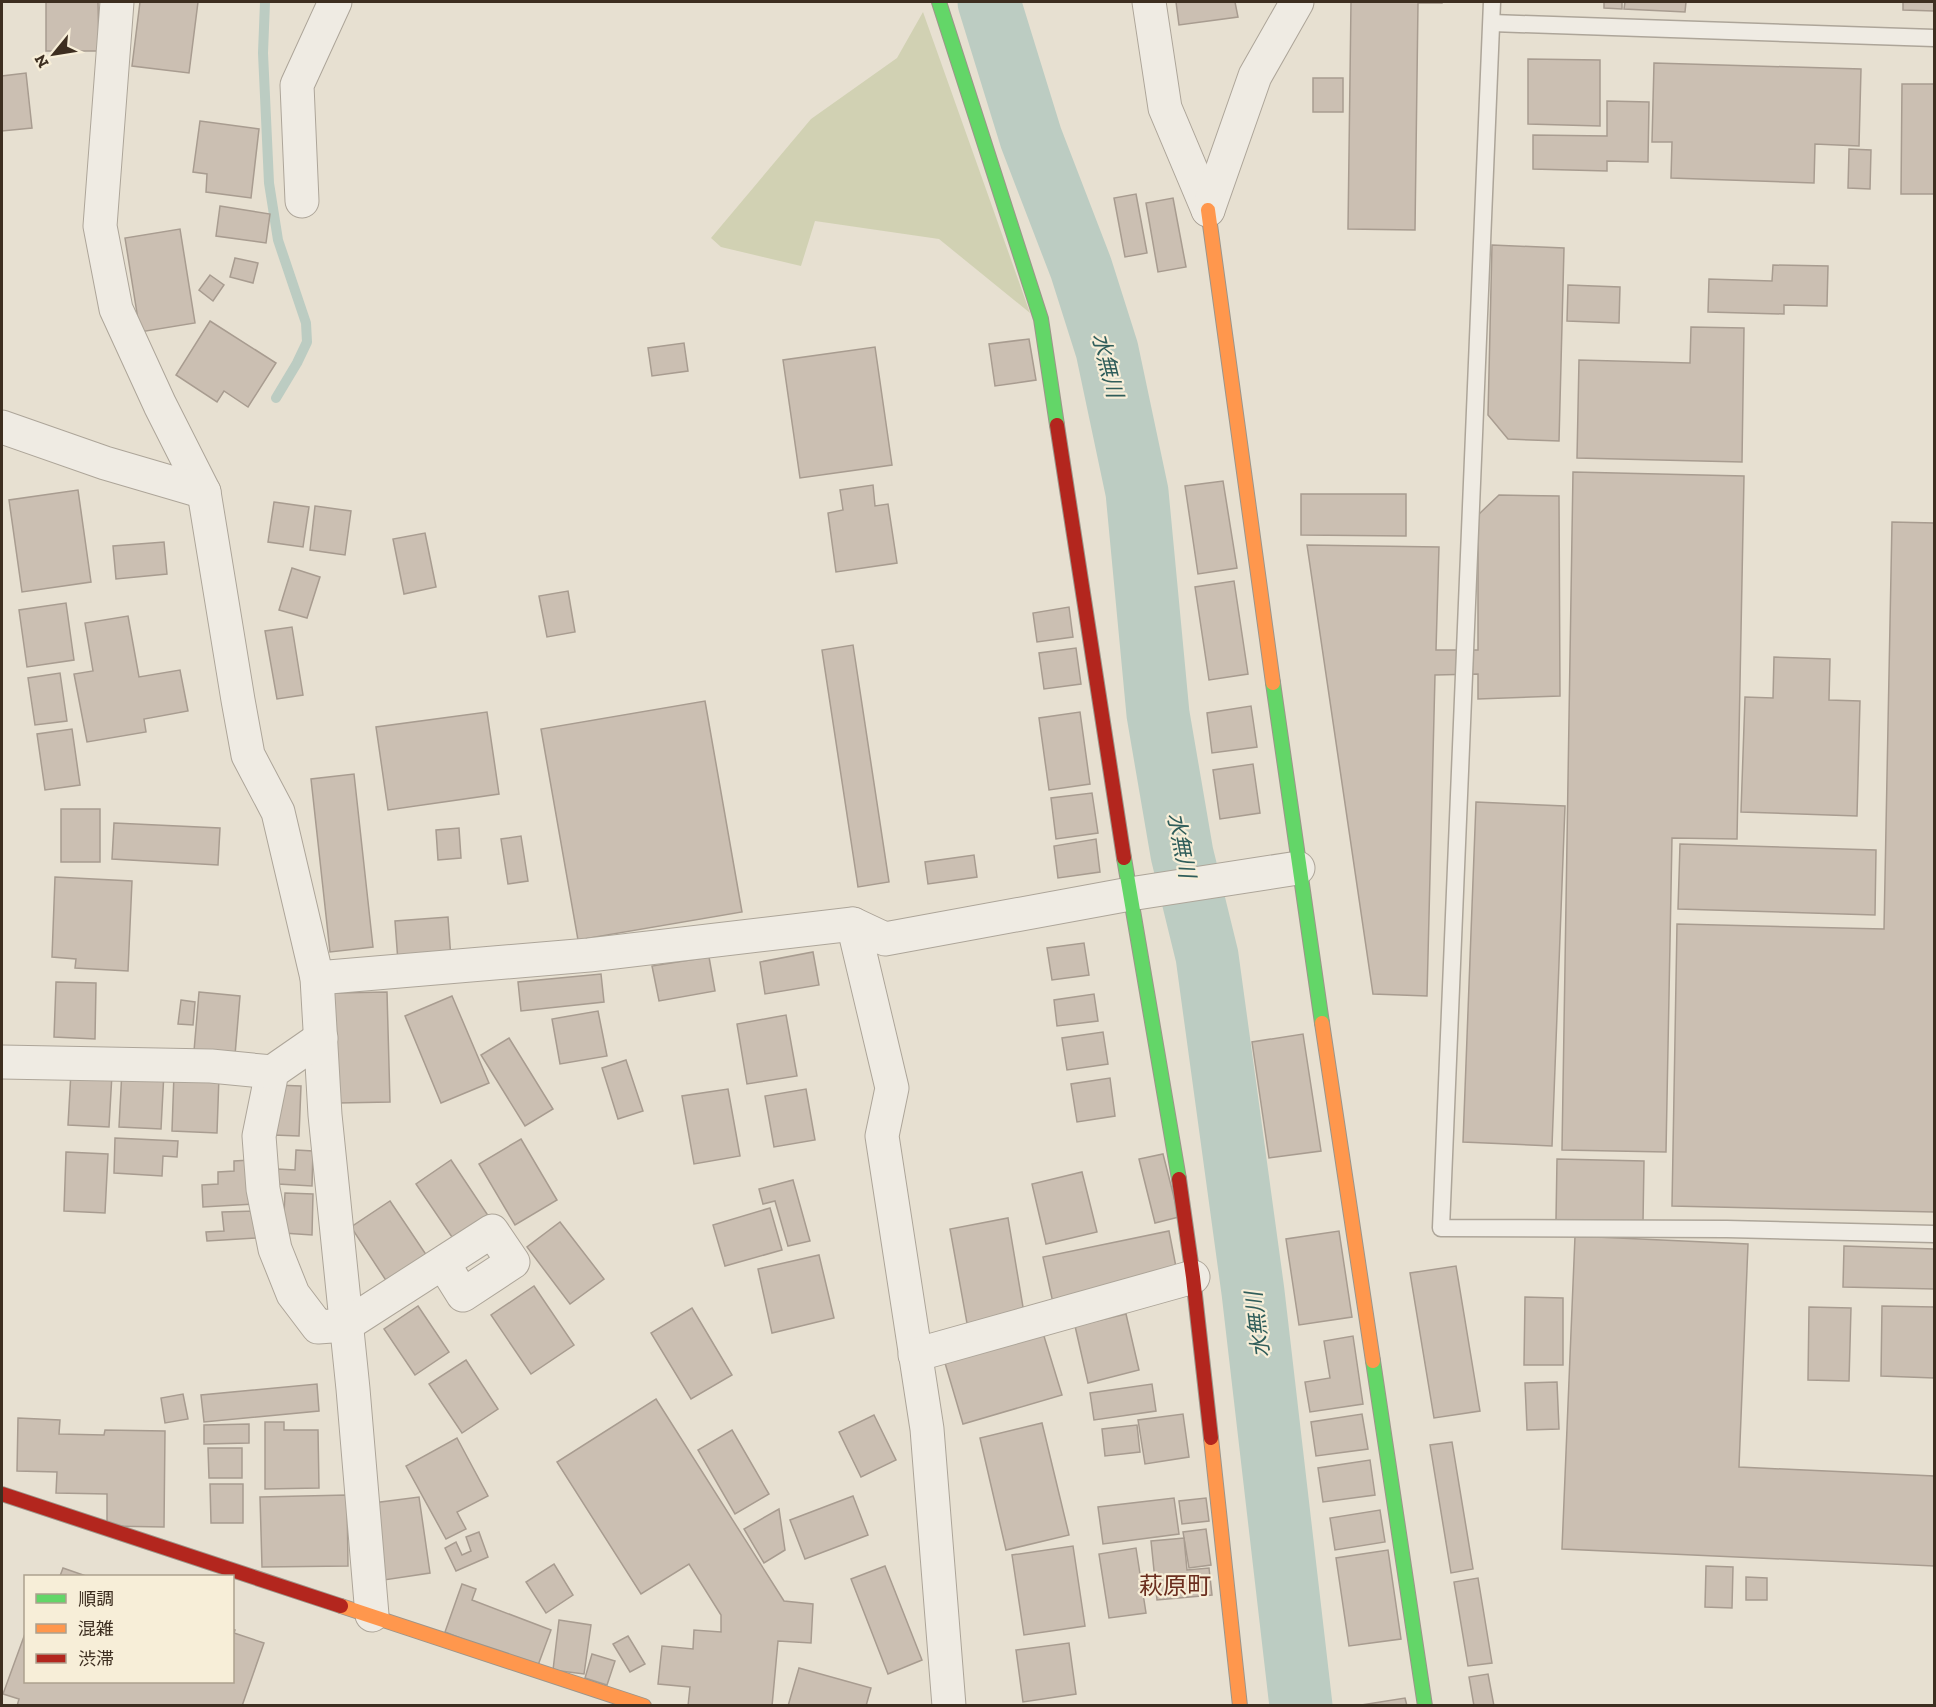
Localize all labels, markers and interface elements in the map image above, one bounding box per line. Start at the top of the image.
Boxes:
north arrow [24,24,84,84]
text: N [30,51,53,71]
water label: 水無川 [1086,330,1129,402]
water label: 水無川 [1162,810,1201,882]
water label: 水無川 [1240,1289,1275,1359]
district label: 萩原町 [1139,1571,1211,1600]
legend [24,1575,234,1683]
text: 順調 [78,1588,114,1610]
text: 混雑 [78,1618,114,1640]
text: 渋滞 [78,1648,114,1670]

